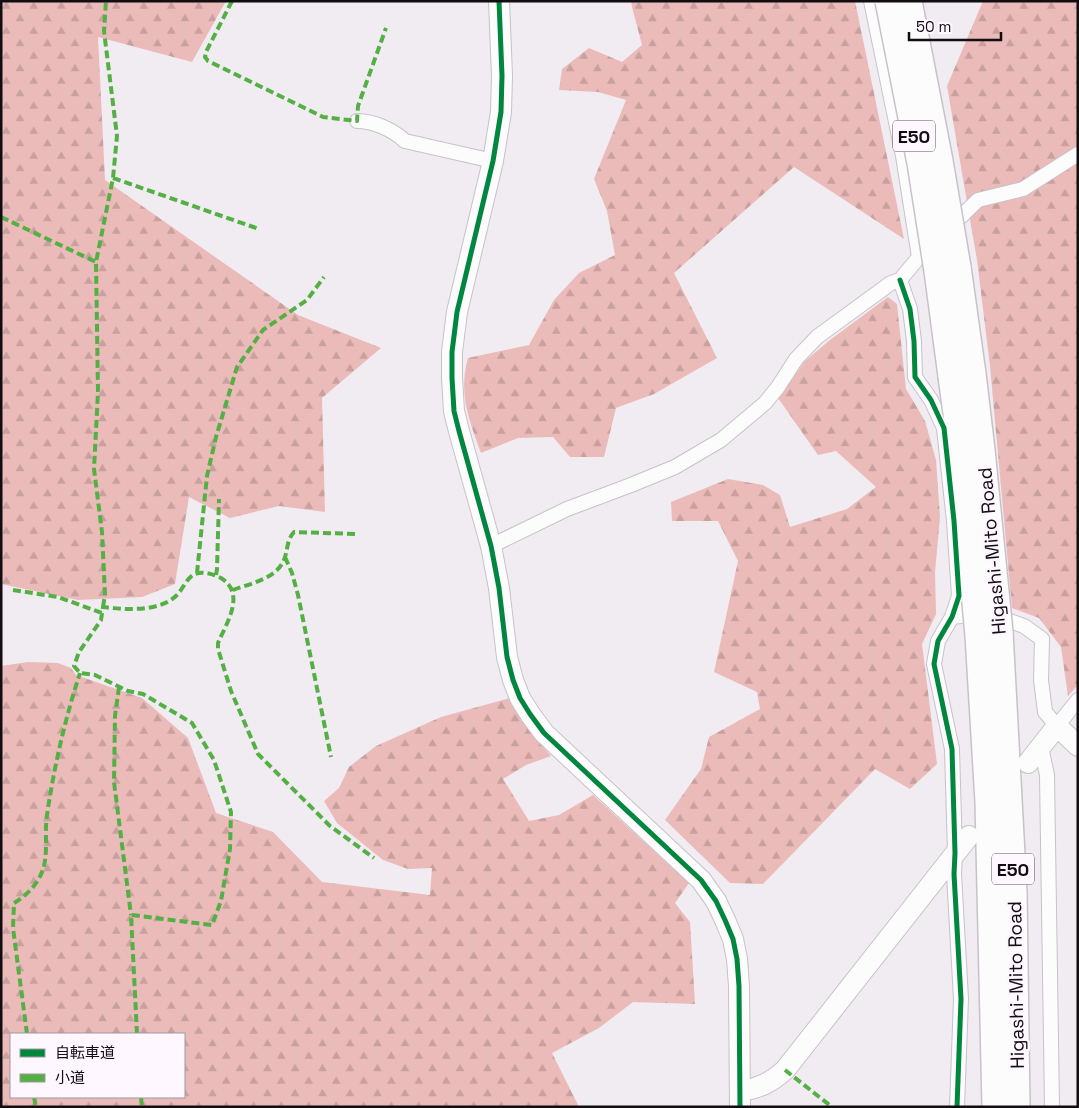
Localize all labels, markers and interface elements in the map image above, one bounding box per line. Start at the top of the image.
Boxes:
scale bar [909,10,1002,42]
text: 50 m [916,17,951,36]
road number: E50 [893,120,935,152]
street label: Higashi-Mito Road [972,466,1012,636]
road number: E50 [992,854,1034,884]
street label: Higashi-Mito Road [1002,901,1030,1069]
legend [10,1033,185,1098]
text: 自転車道 [55,1043,115,1062]
text: 小道 [55,1068,85,1087]

